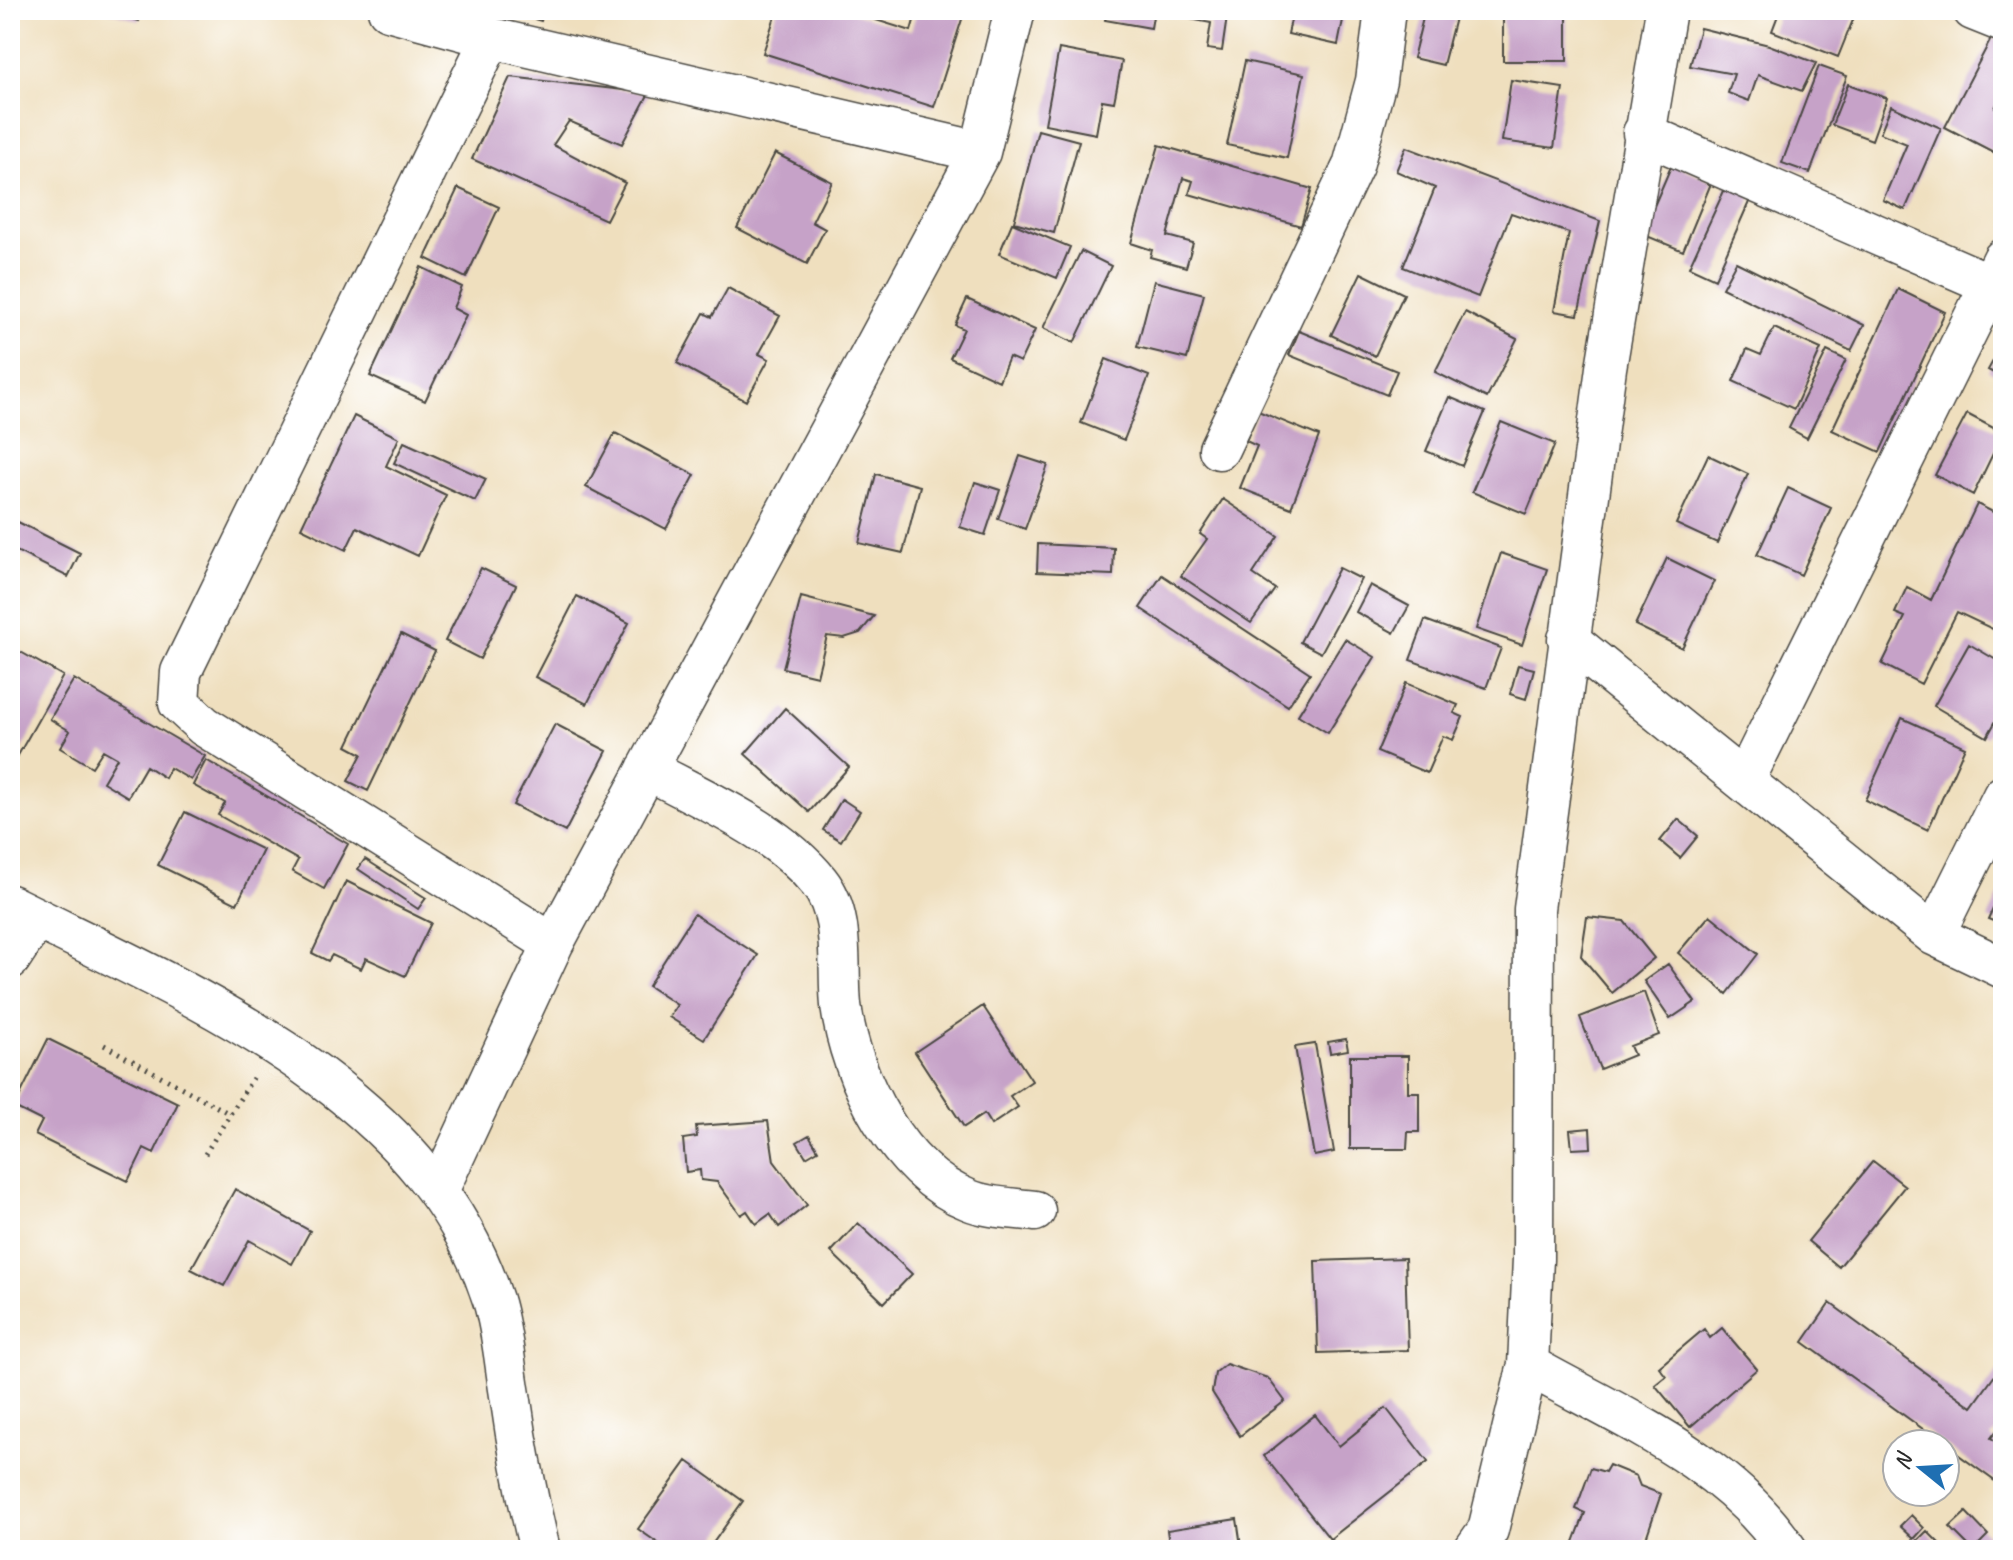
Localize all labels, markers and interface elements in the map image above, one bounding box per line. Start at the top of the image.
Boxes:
north arrow [1881,1428,1961,1508]
text: N [1888,1448,1919,1473]

